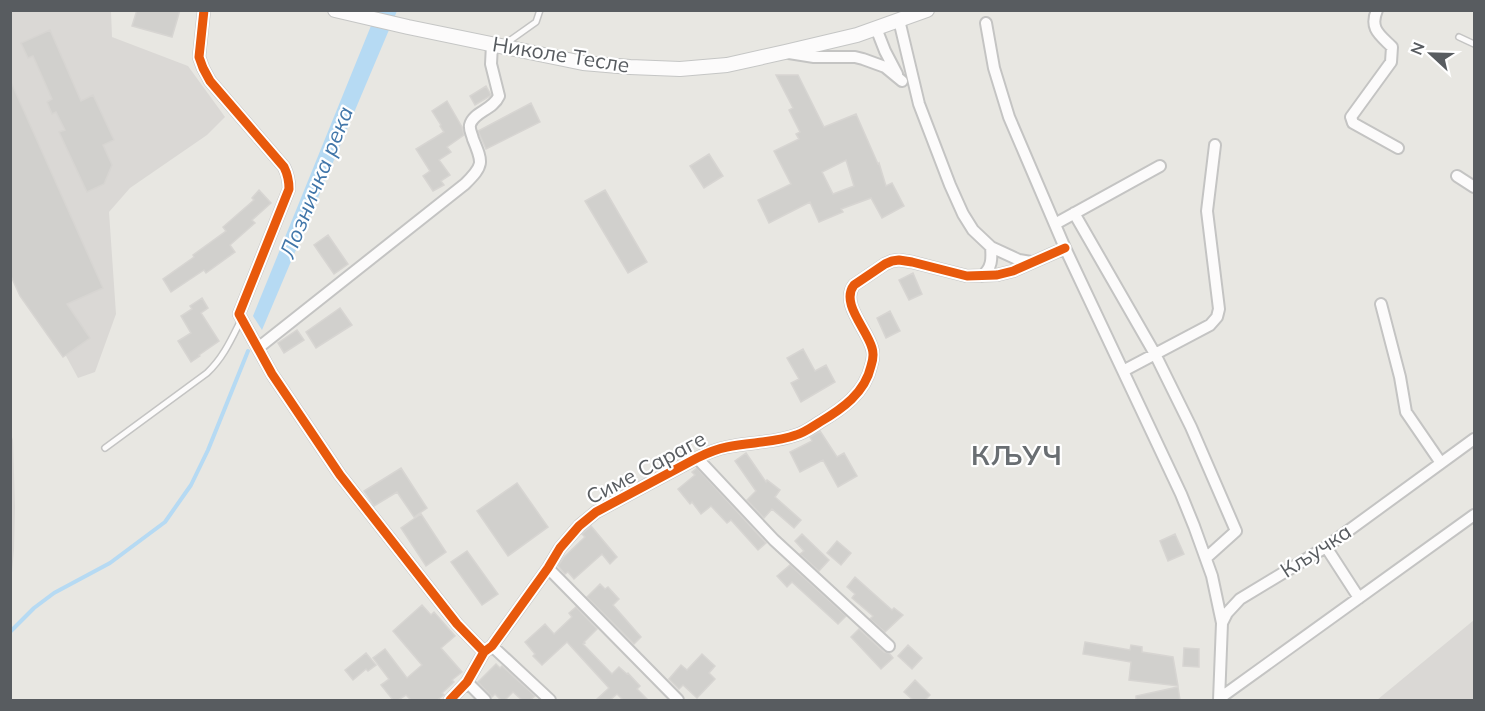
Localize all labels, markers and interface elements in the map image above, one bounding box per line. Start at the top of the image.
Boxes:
north arrow [1401,24,1461,84]
street label: Николе Тесле [491,30,632,78]
text: N [1406,39,1429,58]
water label: Лозничка река [272,102,359,263]
street label: Симе Сараге [581,425,710,510]
district label: КЉУЧ [971,438,1063,472]
street label: Кључка [1275,518,1356,583]

